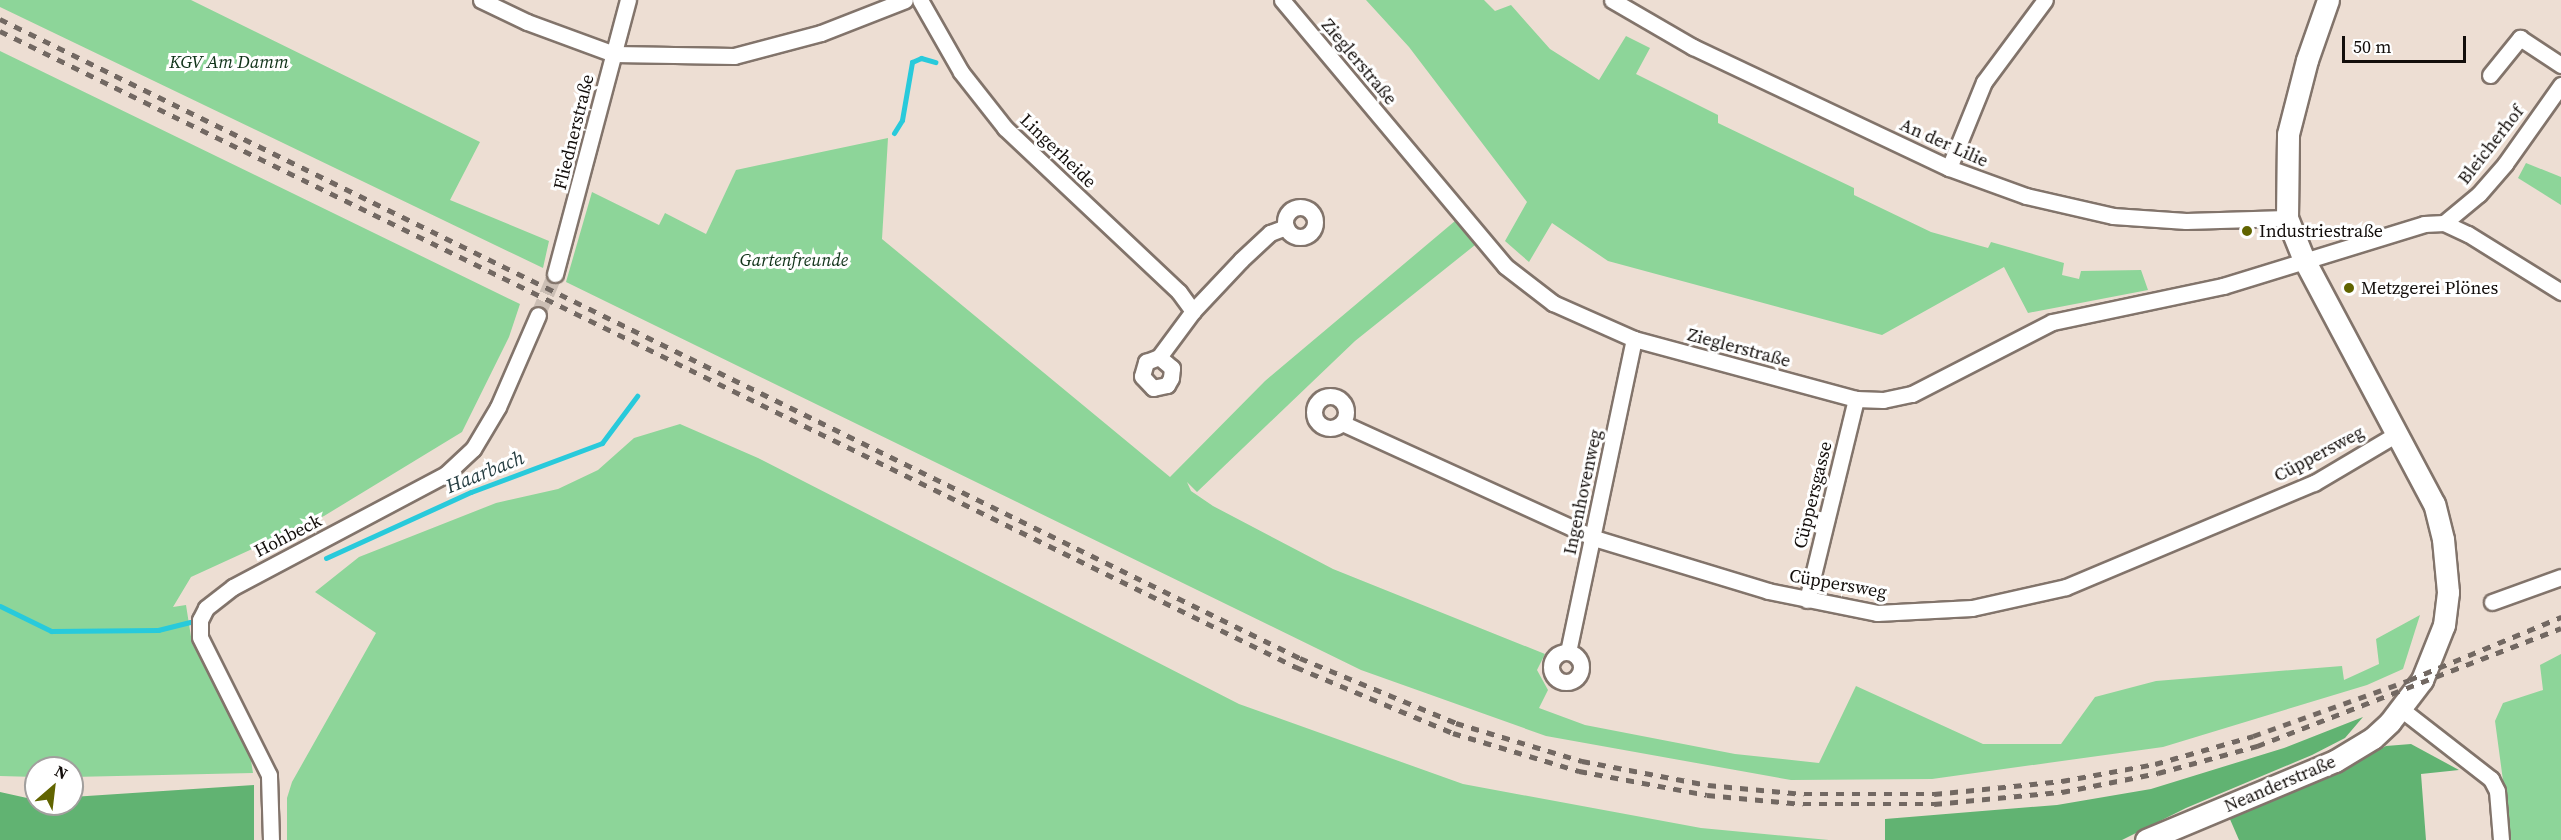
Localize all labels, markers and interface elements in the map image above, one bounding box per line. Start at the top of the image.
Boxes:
street label: Zieglerstraße [1317,15,1401,109]
scale bar [2345,24,2470,62]
text: 50 m [2353,34,2391,59]
park label: KGV Am Damm [169,51,289,73]
street label: Fliednerstraße [549,72,599,192]
street label: Bleicherhof [2454,101,2528,189]
street label: Lingerheide [1015,109,1101,193]
street label: An der Lilie [1897,114,1991,172]
place label: Industriestraße [2259,220,2383,242]
marker: Industriestraße [2240,224,2254,238]
park label: Gartenfreunde [740,249,848,271]
place label: Metzgerei Plönes [2361,277,2498,299]
marker: Metzgerei Plönes [2342,281,2356,295]
street label: Zieglerstraße [1685,324,1793,372]
street label: Cüppersweg [2270,421,2368,487]
street label: Ingenhovenweg [1559,427,1607,557]
street label: Cüppersgasse [1789,439,1837,551]
water label: Haarbach [442,445,528,499]
street label: Hohbeck [251,510,325,562]
street label: Cüppersweg [1788,565,1888,603]
street label: Neanderstraße [2221,751,2339,817]
north arrow [24,756,84,816]
text: N [51,759,72,784]

